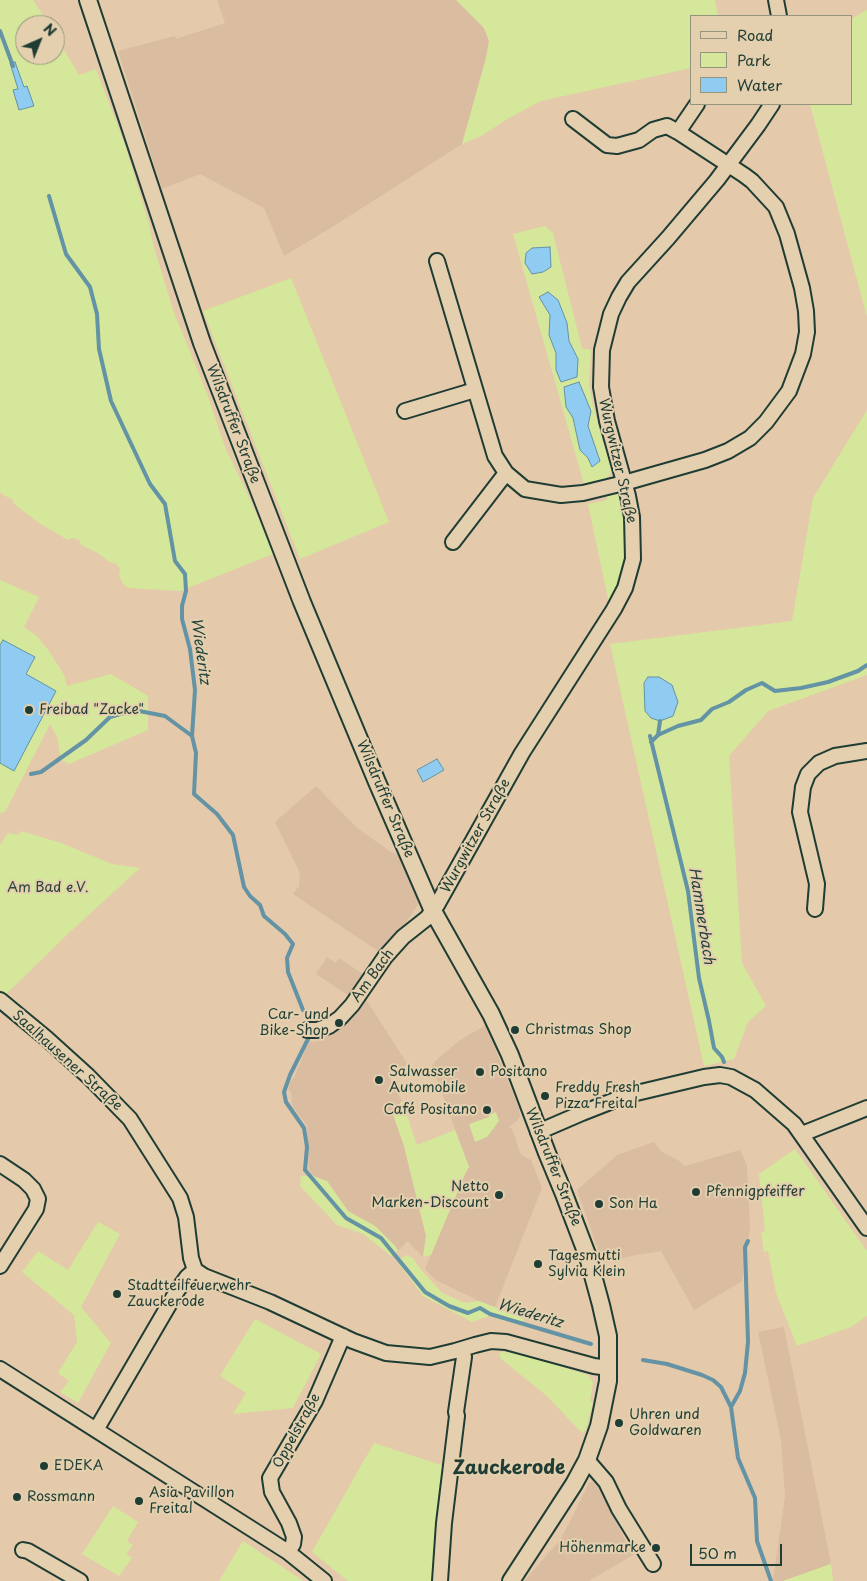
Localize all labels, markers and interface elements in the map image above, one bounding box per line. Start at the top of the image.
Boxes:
north arrow [15,15,65,65]
legend [690,15,852,105]
text: N [39,18,61,41]
text: Road [737,23,773,46]
text: Park [737,48,771,71]
text: Water [737,73,782,96]
street label: Wilsdruffer Straße [203,362,263,486]
street label: Wurgwitzer Straße [594,397,640,525]
water label: Wiederitz [186,616,214,686]
place label: Freibad "Zacke" [39,702,144,718]
marker: Freibad "Zacke" [23,704,35,716]
street label: Wilsdruffer Straße [353,738,417,860]
street label: Wurgwitzer Straße [438,776,514,896]
water label: Hammerbach [684,866,718,966]
park label: Am Bad e.V. [7,880,89,896]
street label: Am Bach [348,946,398,1006]
street label: Saalhausener Straße [9,1007,125,1115]
place label: Car- und Bike-Shop [259,1007,329,1040]
marker: Car- und Bike-Shop [333,1017,345,1029]
place label: Christmas Shop [525,1022,632,1038]
marker: Christmas Shop [509,1024,521,1036]
place label: Salwasser Automobile [389,1064,466,1096]
place label: Positano [490,1064,547,1080]
marker: Positano [474,1066,486,1078]
marker: Salwasser Automobile [373,1074,385,1086]
place label: Freddy Fresh Pizza Freital [555,1080,640,1112]
marker: Freddy Fresh Pizza Freital [539,1090,551,1102]
place label: Café Positano [383,1102,477,1118]
marker: Café Positano [481,1104,493,1116]
street label: Wilsdruffer Straße [522,1105,584,1229]
place label: Netto Marken-Discount [372,1179,489,1212]
place label: Pfennigpfeiffer [706,1184,805,1200]
marker: Pfennigpfeiffer [690,1186,702,1198]
marker: Netto Marken-Discount [493,1189,505,1201]
place label: Son Ha [609,1196,658,1212]
marker: Son Ha [593,1198,605,1210]
place label: Tagesmutti Sylvia Klein [548,1248,625,1280]
marker: Tagesmutti Sylvia Klein [532,1258,544,1270]
place label: Stadtteilfeuerwehr Zauckerode [127,1278,251,1310]
marker: Stadtteilfeuerwehr Zauckerode [111,1288,123,1300]
water label: Wiederitz [495,1296,565,1332]
street label: Oppelstraße [270,1391,324,1471]
place label: Uhren und Goldwaren [629,1407,702,1440]
marker: Uhren und Goldwaren [613,1417,625,1429]
place label: EDEKA [54,1458,103,1474]
district label: Zauckerode [453,1458,565,1480]
marker: EDEKA [38,1460,50,1472]
place label: Asia Pavillon Freital [149,1485,234,1518]
place label: Rossmann [27,1489,95,1505]
marker: Rossmann [11,1491,23,1503]
marker: Asia Pavillon Freital [133,1495,145,1507]
scale bar [692,1534,784,1566]
place label: Höhenmarke [559,1540,646,1556]
text: 50 m [698,1541,737,1564]
marker: Höhenmarke [650,1542,662,1554]

